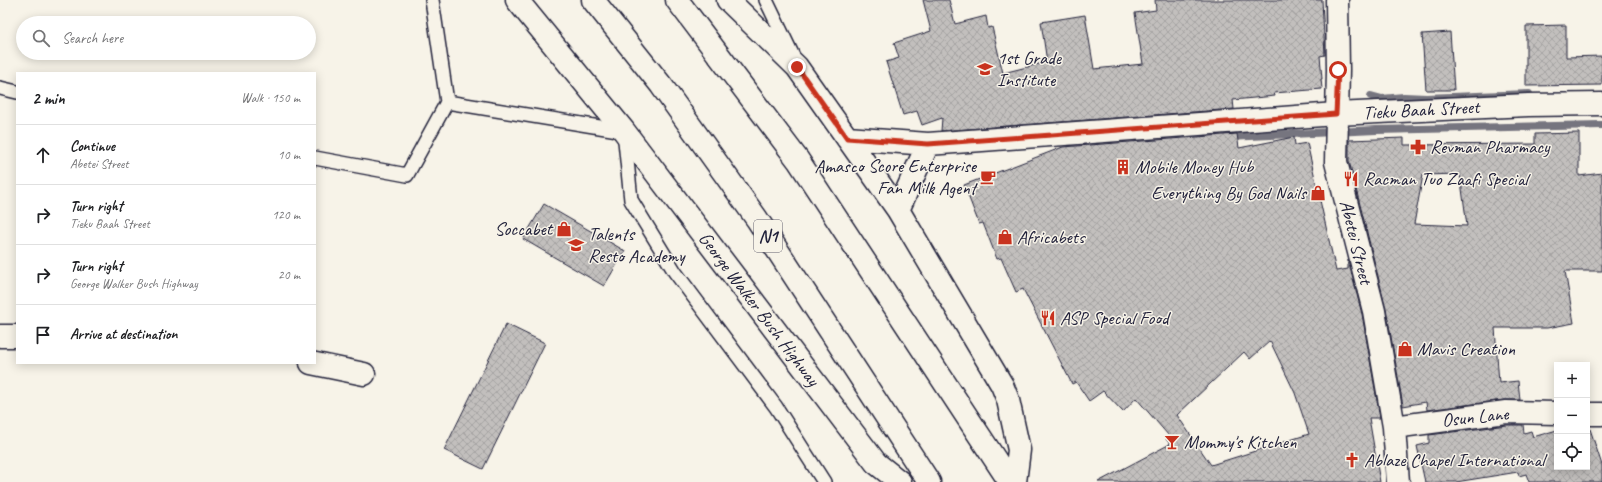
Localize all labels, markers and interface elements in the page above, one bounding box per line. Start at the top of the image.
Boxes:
search box [16,16,316,60]
icon: search [30,27,52,49]
text: Search here [62,29,123,48]
place label: 1st Grade Institute [997,46,1063,92]
route end [788,58,806,76]
school or university icon: 1st Grade Institute [976,60,994,78]
route start [1329,61,1347,79]
text: 2 min [32,88,65,109]
text: Walk · 150 m [241,90,300,106]
street label: Tieku Baah Street [1362,95,1481,125]
place label: Revman Pharmacy [1430,135,1551,159]
text: Continue [70,137,115,156]
pharmacy icon: Revman Pharmacy [1409,138,1427,156]
icon: ahead [32,144,54,166]
text: 10 m [278,147,300,163]
place label: Amasco Score Enterprise Fan Milk Agent [815,154,979,200]
place label: Mobile Money Hub [1135,155,1255,179]
text: Abetei Street [70,156,129,172]
building icon: Mobile Money Hub [1114,158,1132,176]
place label: Racman Tuo Zaafi Special [1363,167,1531,191]
cafe icon: Amasco Score Enterprise Fan Milk Agent [979,168,997,186]
restaurant icon: Racman Tuo Zaafi Special [1342,170,1360,188]
place label: Everything By God Nails [1151,181,1308,205]
shop icon: Everything By God Nails [1309,184,1327,202]
text: Turn right [70,197,123,216]
street label: Abetei Street [1334,198,1378,288]
icon: right [32,204,54,226]
text: 120 m [272,207,300,223]
text: Tieku Baah Street [70,216,150,232]
place label: Soccabet [494,217,554,241]
shop icon: Soccabet [555,220,573,238]
road number: N1 [754,220,782,252]
place label: Talents Resto Academy [588,222,686,268]
place label: Africabets [1017,225,1086,249]
street label: George Walker Bush Highway [693,227,826,392]
shop icon: Africabets [996,228,1014,246]
school or university icon: Talents Resto Academy [567,236,585,254]
text: Turn right [70,257,123,276]
icon: right [32,264,54,286]
text: 20 m [278,267,300,283]
text: George Walker Bush Highway [70,276,198,292]
place label: ASP Special Food [1060,306,1172,330]
restaurant icon: ASP Special Food [1039,309,1057,327]
icon: arrive [32,324,54,346]
text: Arrive at destination [70,325,177,344]
place label: Mavis Creation [1417,337,1516,361]
shop icon: Mavis Creation [1396,340,1414,358]
map controls [1554,362,1590,470]
button: + [1554,362,1590,398]
button: − [1554,398,1590,434]
street label: Osun Lane [1441,401,1511,432]
place label: Mommy's Kitchen [1184,430,1297,454]
bar icon: Mommy's Kitchen [1163,433,1181,451]
button: locate [1554,434,1590,470]
place label: Ablaze Chapel International [1364,448,1548,472]
church icon: Ablaze Chapel International [1343,451,1361,469]

